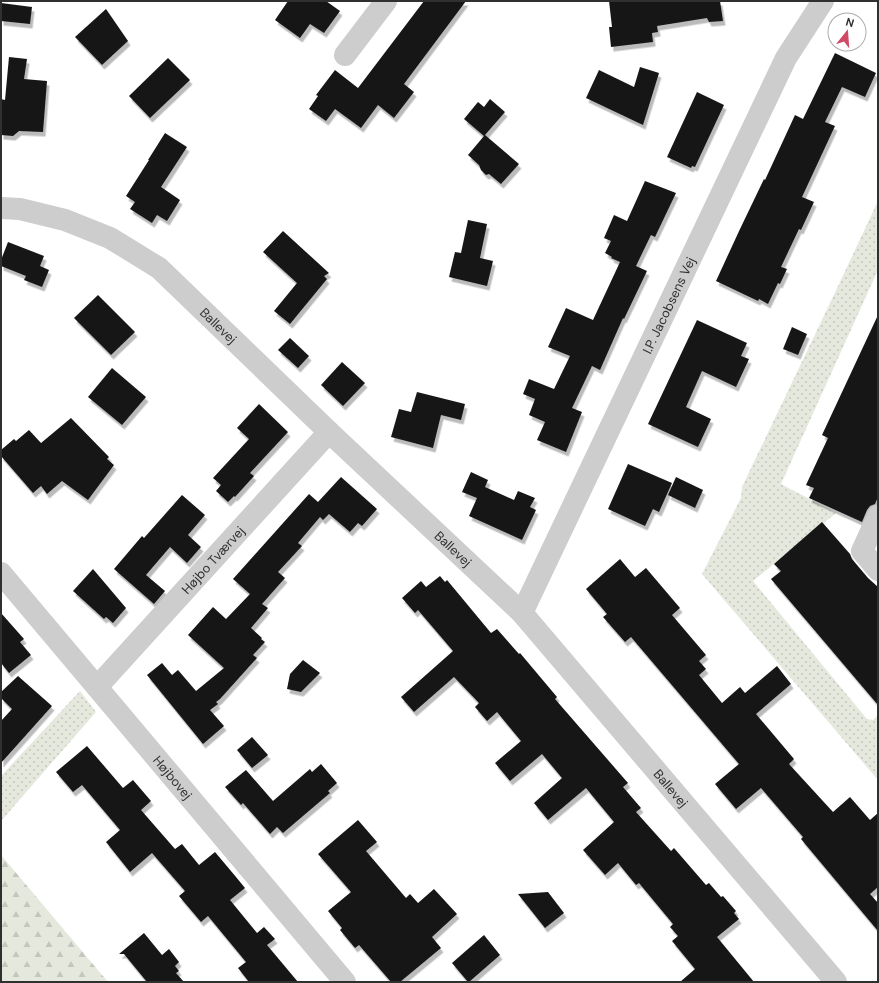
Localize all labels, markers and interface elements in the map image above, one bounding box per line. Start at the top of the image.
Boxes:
north arrow [827,12,867,52]
text: N [844,15,856,30]
street label: I.P. Jacobsens Vej [638,254,699,356]
street label: Ballevej [196,304,241,347]
street label: Højbo Tværvej [178,522,248,597]
street label: Ballevej [431,527,476,570]
street label: Højbovej [149,752,196,803]
street label: Ballevej [650,765,692,811]

